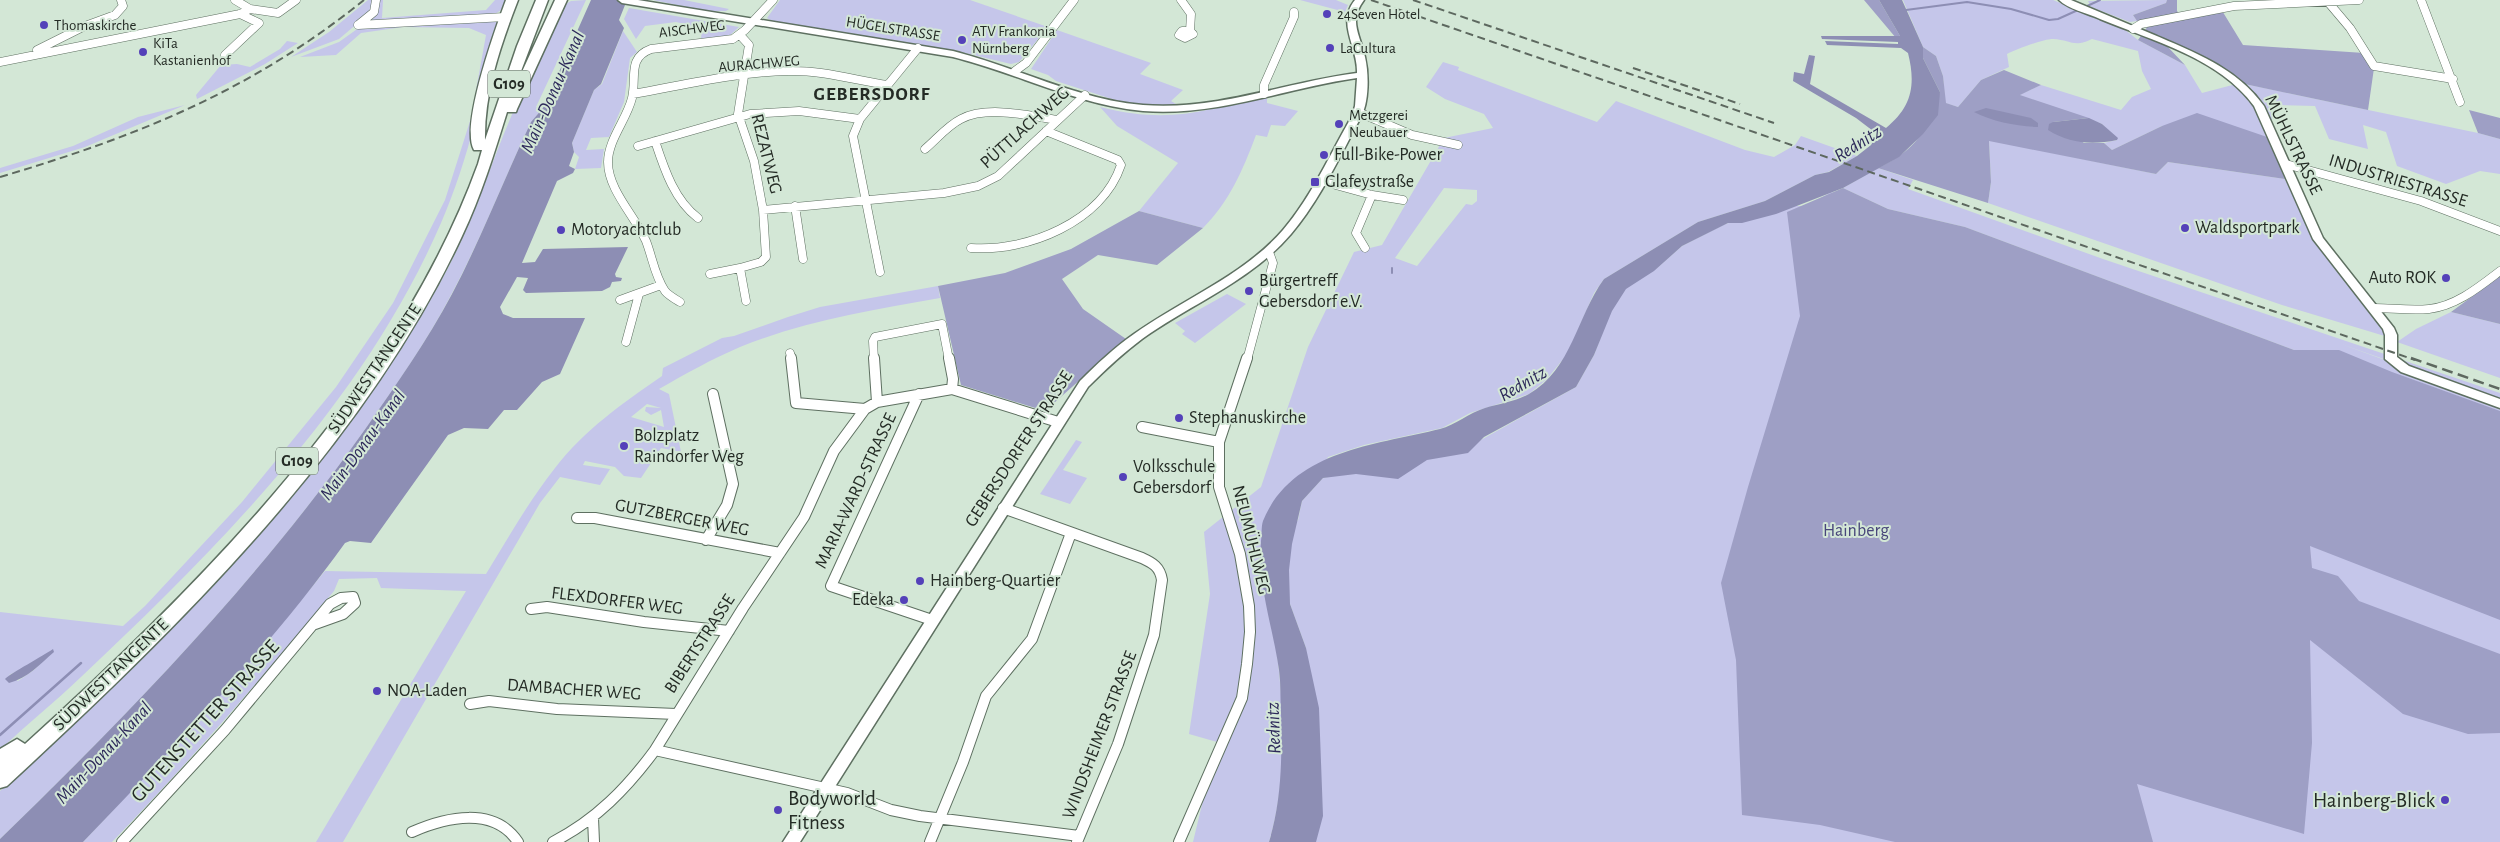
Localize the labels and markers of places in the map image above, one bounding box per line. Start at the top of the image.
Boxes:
place label: 24Seven Hotel [1337,7,1421,22]
marker: 24Seven Hotel [1321,8,1333,20]
place label: Thomaskirche [54,18,137,33]
marker: Thomaskirche [38,19,50,31]
place label: ATV Frankonia Nürnberg [972,24,1055,56]
marker: ATV Frankonia Nürnberg [956,34,968,46]
place label: KiTa Kastanienhof [153,36,232,68]
place label: LaCultura [1340,41,1396,56]
marker: LaCultura [1324,42,1336,54]
marker: KiTa Kastanienhof [137,46,149,58]
place label: Metzgerei Neubauer [1349,108,1408,140]
marker: Metzgerei Neubauer [1333,118,1345,130]
place label: Full-Bike-Power [1334,146,1443,164]
marker: Full-Bike-Power [1318,149,1330,161]
place label: Glafeystraße [1325,173,1414,191]
marker: Glafeystraße [1309,176,1321,188]
place label: Waldsportpark [2195,219,2300,237]
place label: Motoryachtclub [571,221,681,239]
marker: Waldsportpark [2179,222,2191,234]
marker: Motoryachtclub [555,224,567,236]
place label: Auto ROK [2368,269,2436,287]
place label: Bürgertreff Gebersdorf e.V. [1259,272,1363,311]
marker: Auto ROK [2440,272,2452,284]
marker: Bürgertreff Gebersdorf e.V. [1243,285,1255,297]
place label: Stephanuskirche [1189,409,1306,427]
marker: Stephanuskirche [1173,412,1185,424]
place label: Bolzplatz Raindorfer Weg [634,427,744,466]
marker: Bolzplatz Raindorfer Weg [618,440,630,452]
place label: Volksschule Gebersdorf [1133,458,1215,497]
marker: Volksschule Gebersdorf [1117,471,1129,483]
place label: Hainberg-Quartier [930,572,1061,590]
marker: Hainberg-Quartier [914,575,926,587]
place label: Edeka [852,591,894,609]
marker: Edeka [898,594,910,606]
place label: NOA-Laden [387,682,467,700]
marker: NOA-Laden [371,685,383,697]
place label: Bodyworld Fitness [788,788,876,833]
place label: Hainberg-Blick [2313,790,2435,811]
marker: Hainberg-Blick [2439,794,2451,806]
marker: Bodyworld Fitness [772,804,784,816]

